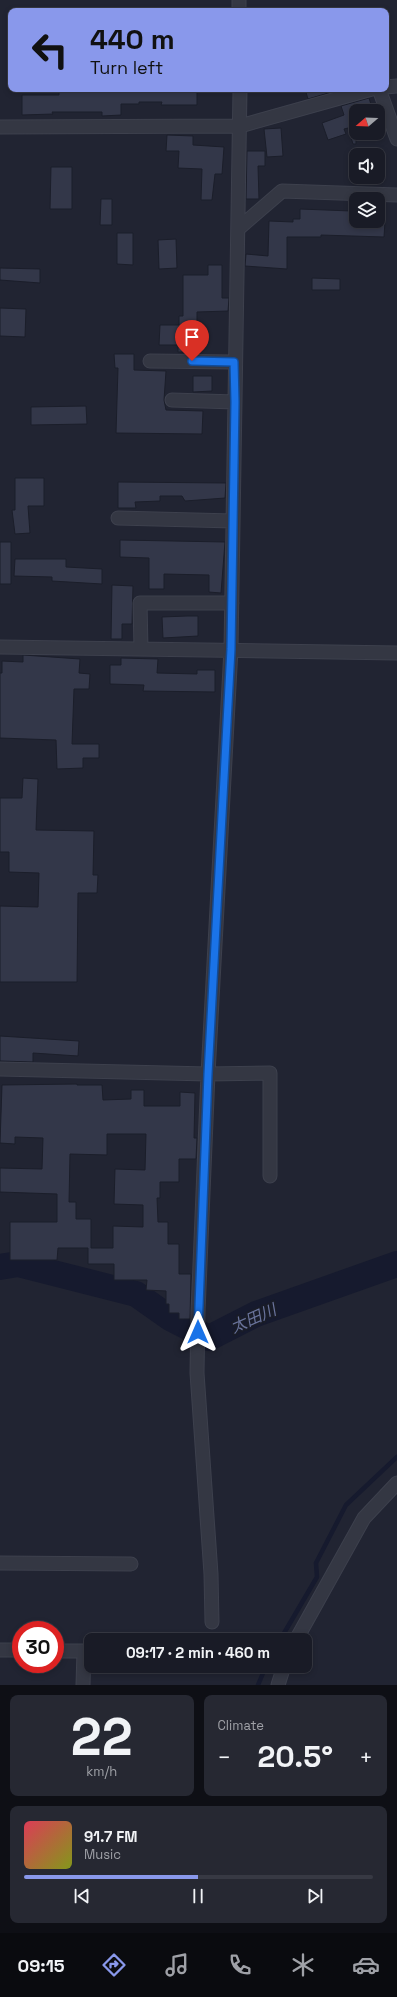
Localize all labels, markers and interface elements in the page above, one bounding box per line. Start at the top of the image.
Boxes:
text: 440 m [90,21,175,57]
icon: left [24,24,76,76]
text: Turn left [90,56,163,79]
north arrow [349,104,385,140]
map controls [349,104,385,228]
button: sound [349,148,385,184]
button: layers [349,192,385,228]
pin [175,320,209,361]
icon: arrive [181,326,203,348]
water label: 太田川 [227,1298,281,1338]
position arrow [177,1311,219,1353]
speed limit sign: 30 [12,1621,64,1673]
text: 09:17 · 2 min · 460 m [126,1643,270,1662]
text: 22 [71,1704,133,1770]
text: Climate [218,1717,264,1734]
text: 20.5° [257,1737,333,1776]
text: − [218,1743,231,1771]
text: + [359,1743,373,1771]
text: km/h [86,1763,117,1780]
text: 91.7 FM [84,1827,137,1846]
text: Music [84,1846,121,1863]
icon: previous [71,1885,93,1907]
icon: pause [187,1885,209,1907]
icon: next [304,1885,326,1907]
icon: directions [100,1951,128,1979]
icon: music [163,1951,191,1979]
icon: phone [226,1951,254,1979]
icon: climate [289,1951,317,1979]
icon: car [352,1951,380,1979]
text: 09:15 [17,1954,65,1977]

